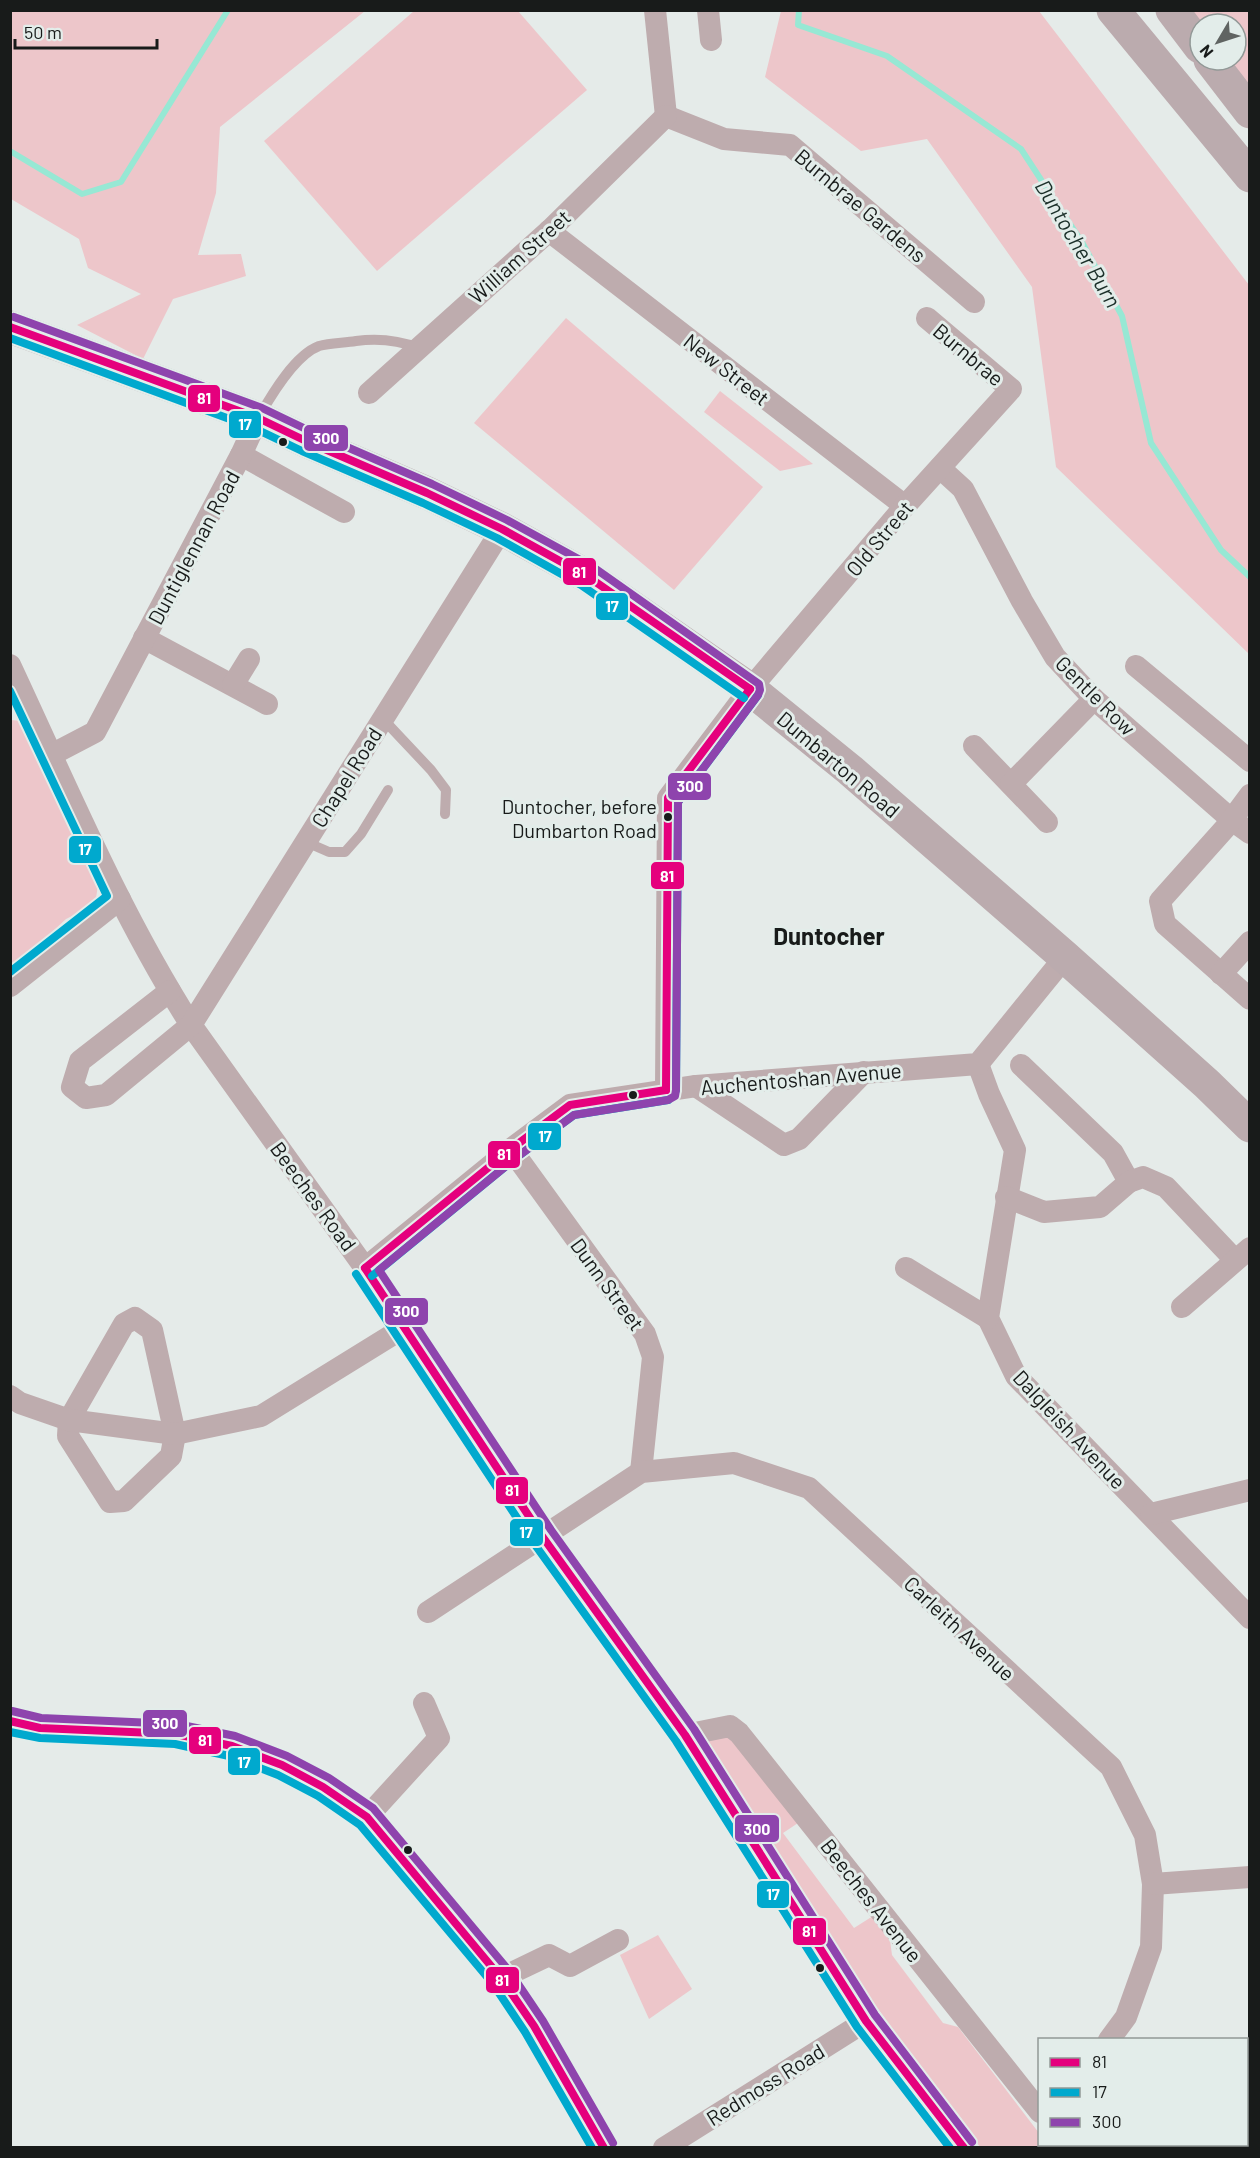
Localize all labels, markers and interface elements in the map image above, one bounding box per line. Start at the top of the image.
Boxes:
scale bar [15,12,158,50]
north arrow [1188,12,1248,72]
text: 50 m [24,21,62,43]
text: N [1195,42,1217,62]
street label: Burnbrae Gardens [790,143,932,267]
water label: Duntocher Burn [1031,174,1127,312]
street label: William Street [463,204,575,308]
street label: Burnbrae [929,317,1009,391]
street label: New Street [679,328,775,410]
line badge: 81 [187,384,221,413]
text: 81 [197,388,211,407]
line badge: 17 [228,410,262,439]
text: 17 [238,414,252,433]
line badge: 300 [303,424,349,452]
text: 300 [313,428,339,447]
unlabelled marker [277,436,289,448]
street label: Duntiglennan Road [142,466,244,628]
street label: Old Street [840,495,918,581]
line badge: 81 [562,557,597,586]
text: 81 [572,562,586,581]
line badge: 17 [595,592,629,621]
text: 17 [605,596,619,615]
street label: Gentle Row [1051,650,1141,740]
street label: Dumbarton Road [773,706,905,822]
street label: Chapel Road [305,723,387,831]
line badge: 300 [667,772,712,801]
text: 300 [677,776,703,795]
place label: Duntocher, before Dumbarton Road [502,794,657,842]
marker: Duntocher, before Dumbarton Road [662,811,674,823]
line badge: 17 [68,835,102,864]
text: 17 [78,839,92,858]
line badge: 81 [650,861,685,890]
text: 81 [660,866,674,885]
district label: Duntocher [773,921,885,950]
street label: Auchentoshan Avenue [699,1057,903,1099]
unlabelled marker [627,1089,639,1101]
line badge: 17 [527,1122,562,1151]
text: 17 [538,1126,552,1145]
street label: Beeches Road [266,1136,362,1256]
line badge: 81 [487,1140,521,1169]
text: 81 [497,1144,511,1163]
street label: Dunn Street [566,1233,650,1335]
line badge: 300 [384,1297,429,1326]
text: 300 [393,1301,419,1320]
street label: Dalgleish Avenue [1009,1364,1131,1494]
line badge: 81 [495,1476,529,1505]
text: 81 [505,1480,519,1499]
line badge: 17 [509,1518,544,1547]
text: 17 [519,1522,533,1541]
street label: Carleith Avenue [899,1570,1021,1686]
line badge: 300 [142,1709,188,1738]
text: 300 [152,1713,178,1732]
line badge: 81 [188,1726,222,1755]
text: 81 [198,1730,212,1749]
line badge: 17 [227,1747,261,1776]
text: 17 [237,1752,251,1771]
line badge: 300 [734,1814,780,1843]
text: 300 [744,1819,770,1838]
street label: Beeches Avenue [816,1833,928,1967]
unlabelled marker [402,1844,414,1856]
line badge: 17 [756,1880,790,1909]
text: 17 [766,1884,780,1903]
line badge: 81 [792,1917,827,1946]
text: 81 [802,1921,816,1940]
unlabelled marker [814,1962,826,1974]
line badge: 81 [485,1966,520,1994]
text: 81 [495,1970,509,1989]
street label: Redmoss Road [701,2038,829,2130]
legend [1038,2038,1248,2146]
text: 81 [1092,2050,1107,2072]
text: 17 [1092,2080,1107,2102]
text: 300 [1092,2110,1122,2132]

